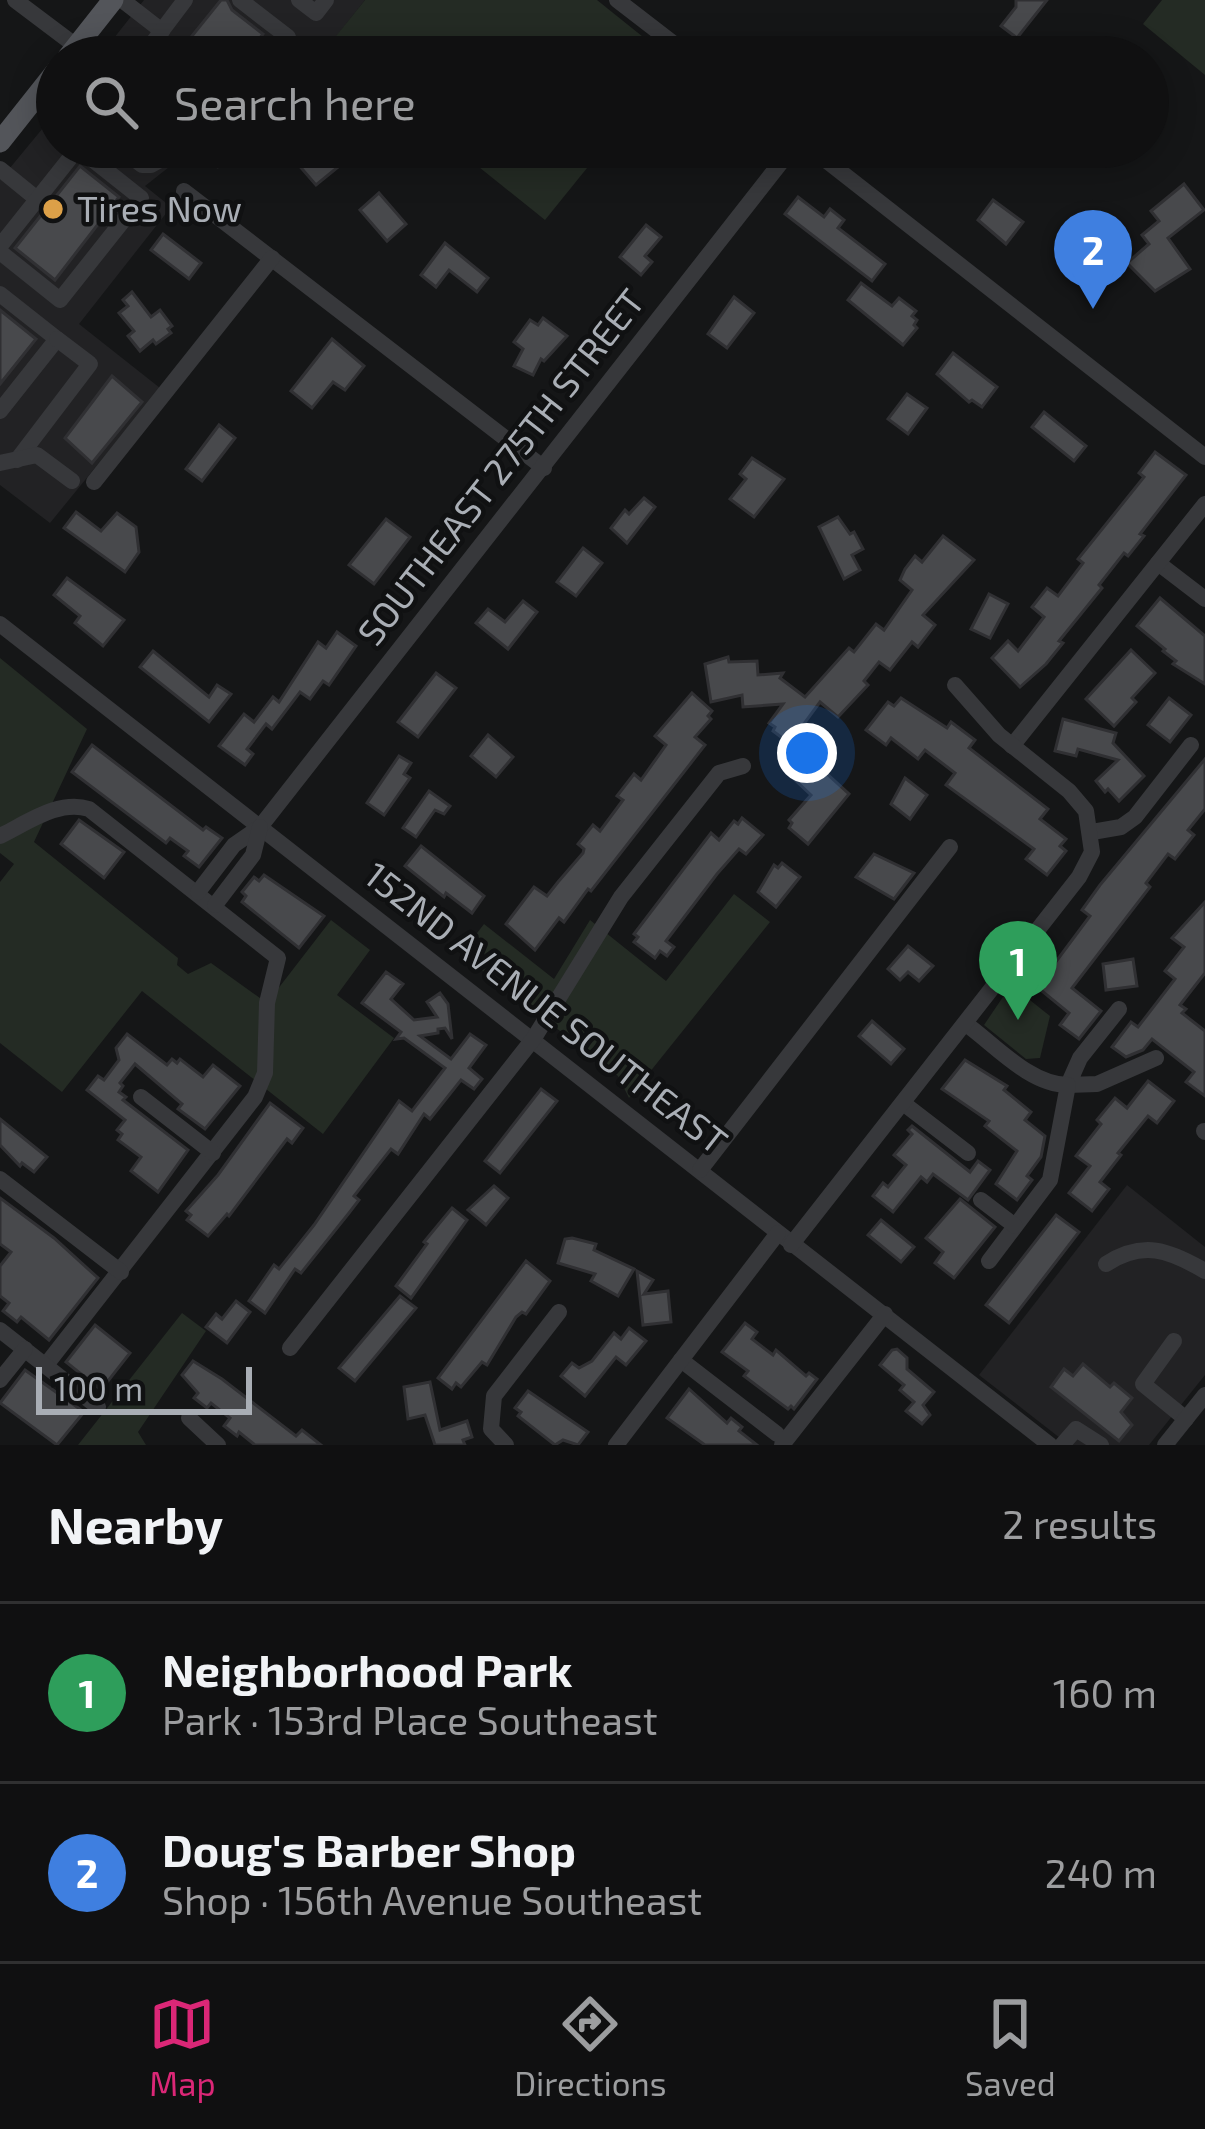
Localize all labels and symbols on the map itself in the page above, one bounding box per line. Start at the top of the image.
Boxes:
place label: Tires Now [77,186,242,229]
marker: Tires Now [40,196,66,222]
pin: 2 [1054,210,1132,309]
street label: SOUTHEAST 275TH STREET [348,280,652,653]
your location [777,723,837,783]
street label: 152ND AVENUE SOUTHEAST [357,852,737,1162]
pin: 1 [979,921,1057,1020]
scale bar [36,1361,252,1414]

